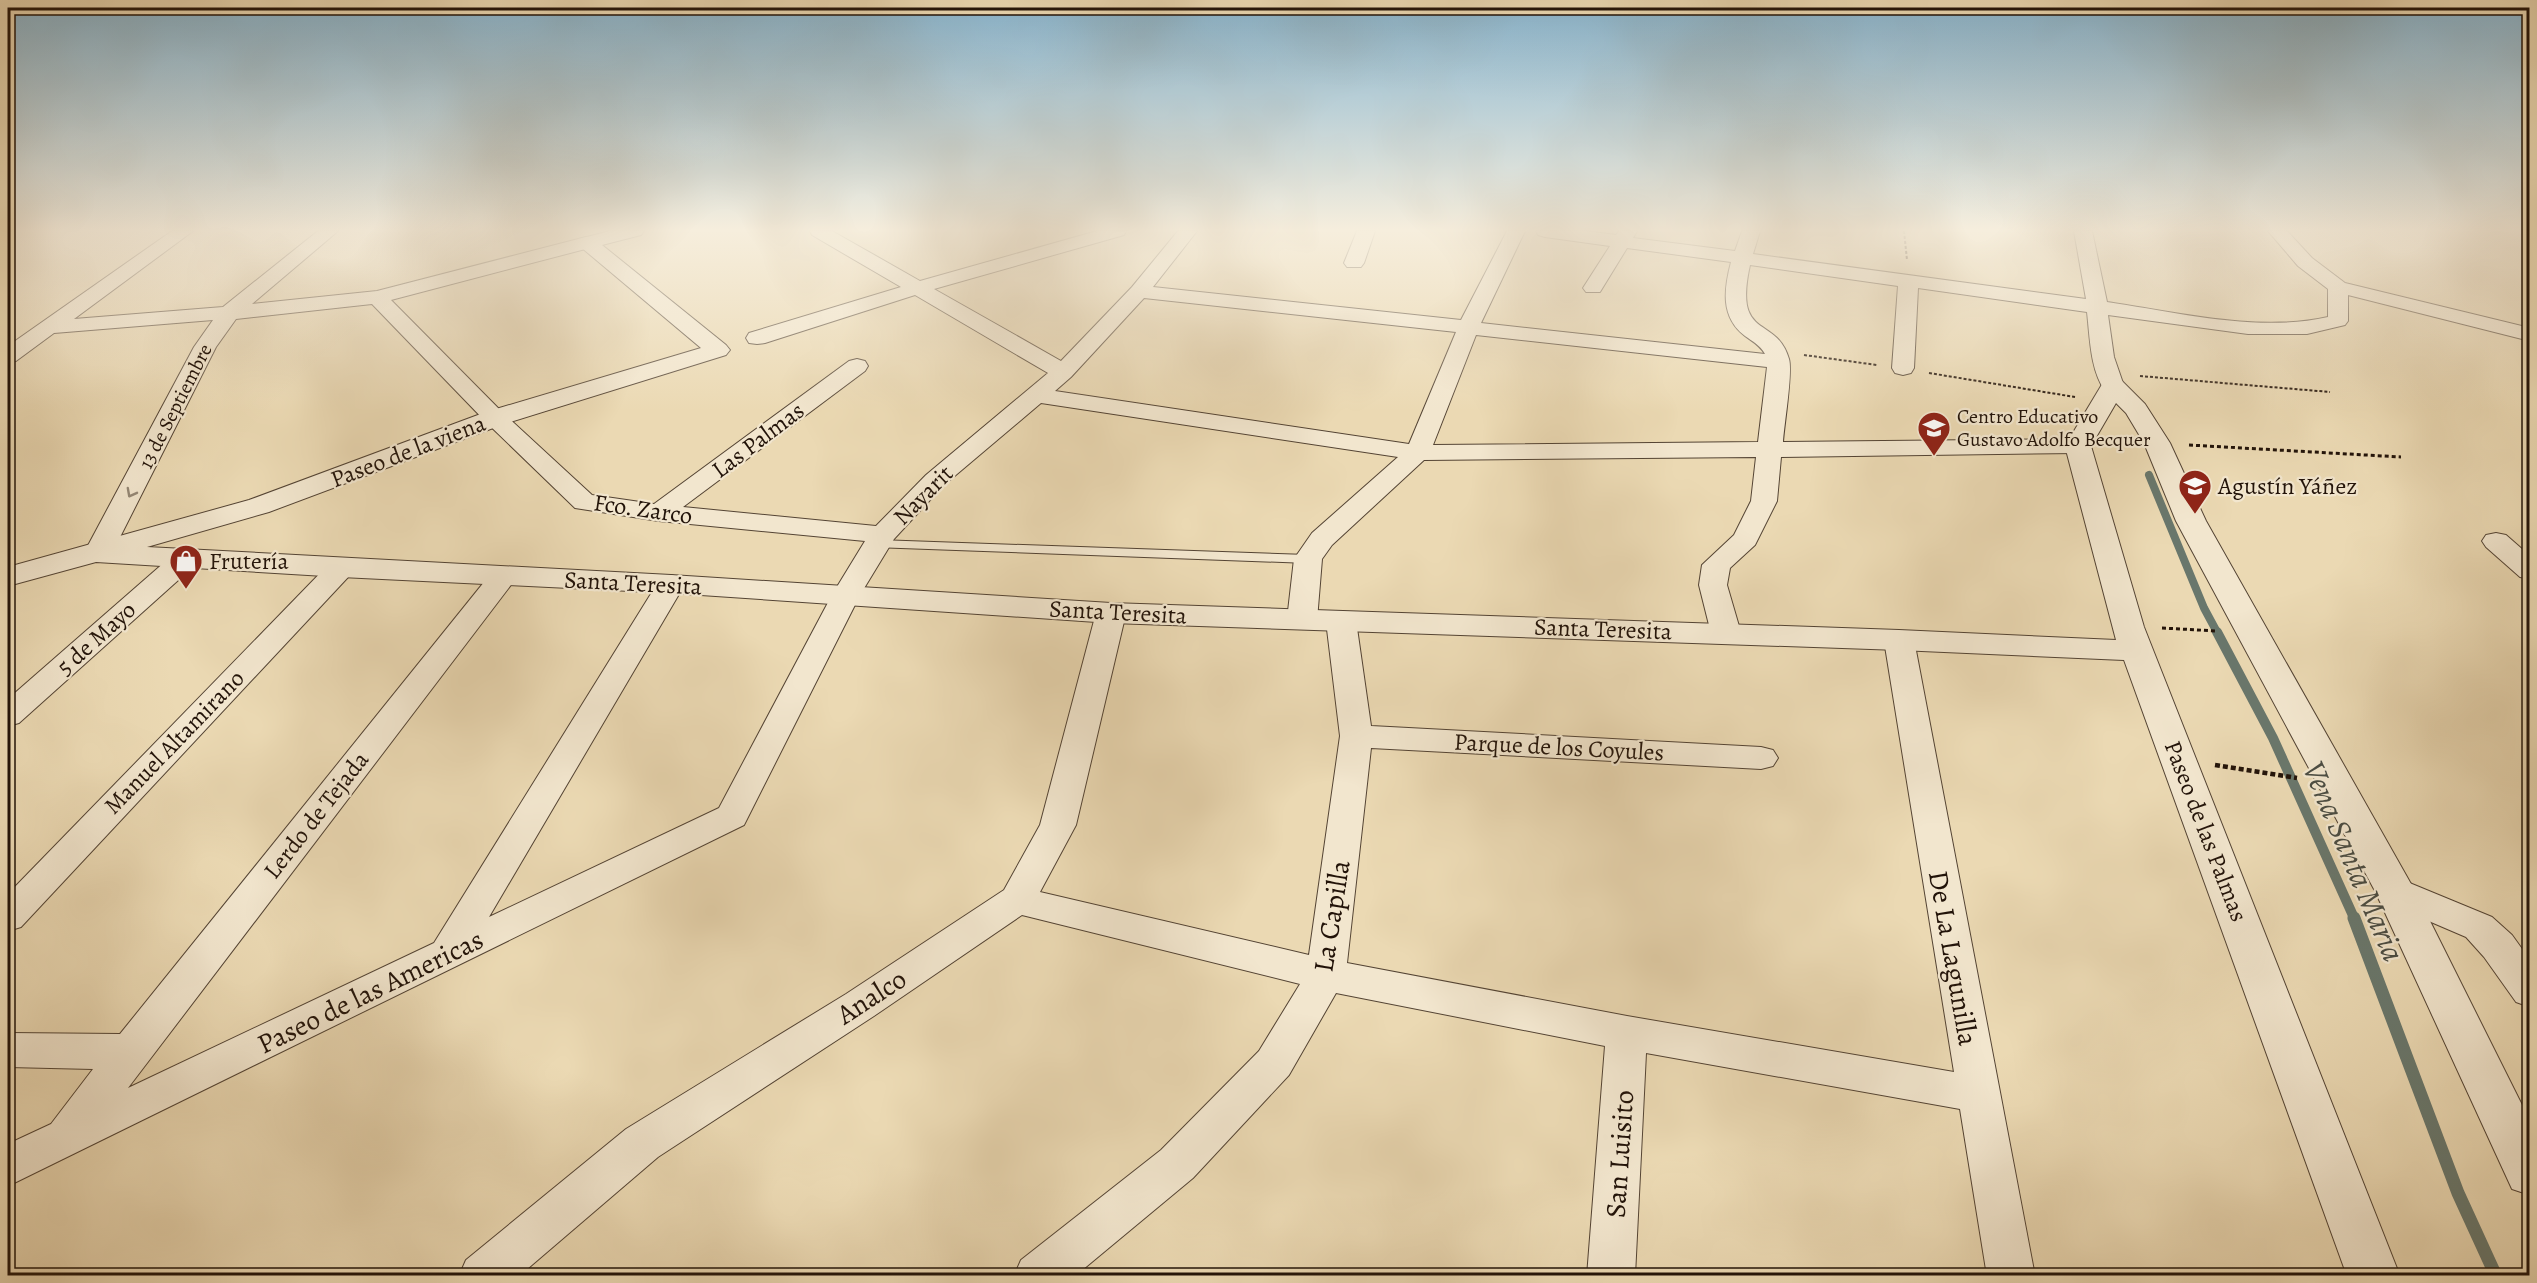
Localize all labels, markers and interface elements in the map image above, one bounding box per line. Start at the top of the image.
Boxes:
street label: 13 de Septiembre [132,339,219,473]
street label: Las Palmas [705,395,811,485]
place label: Centro Educativo Gustavo Adolfo Becquer [1957,403,2151,453]
street label: Paseo de la viena [326,406,491,495]
school or university icon: Centro Educativo Gustavo Adolfo Becquer [1916,410,1952,457]
street label: Nayarit [886,458,960,532]
school or university icon: Agustín Yáñez [2177,468,2213,515]
place label: Agustín Yáñez [2217,470,2357,502]
street label: Fco. Zarco [592,486,694,532]
one-way arrow [126,487,138,498]
shop icon: Frutería [168,543,204,590]
place label: Frutería [209,545,290,577]
street label: Santa Teresita [563,563,704,603]
street label: Santa Teresita [1048,592,1189,632]
street label: 5 de Mayo [49,594,143,682]
street label: Santa Teresita [1533,611,1673,647]
street label: Manuel Altamirano [97,663,251,821]
street label: Parque de los Coyules [1453,726,1665,768]
street label: Paseo de las Palmas [2157,736,2255,926]
street label: Lerdo de Tejada [256,744,376,885]
water label: Vena Santa Maria [2292,754,2416,968]
street label: La Capilla [1304,857,1360,975]
street label: De La Lagunilla [1919,868,1987,1049]
street label: Paseo de las Americas [251,921,490,1063]
street label: Analco [828,960,914,1034]
street label: San Luisito [1597,1089,1643,1219]

